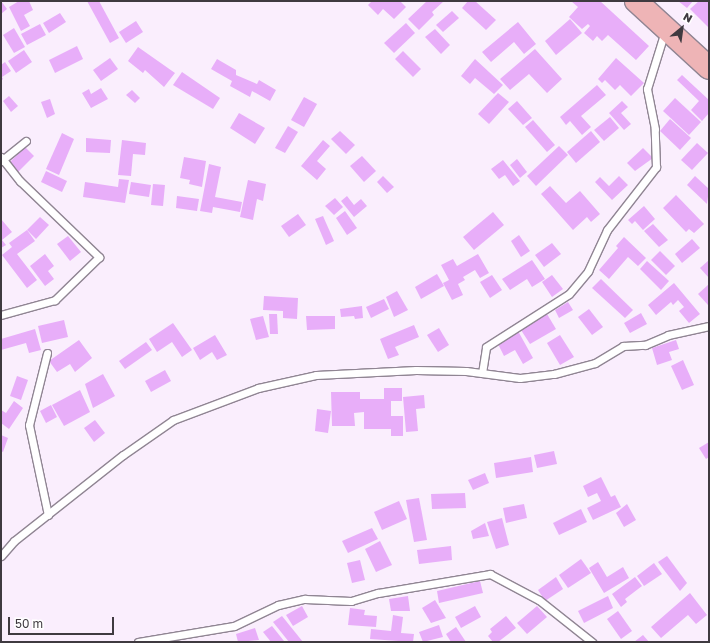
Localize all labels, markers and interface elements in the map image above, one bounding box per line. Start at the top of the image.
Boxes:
north arrow [662,8,702,48]
text: N [681,9,695,25]
scale bar [10,609,116,635]
text: 50 m [15,616,43,631]

